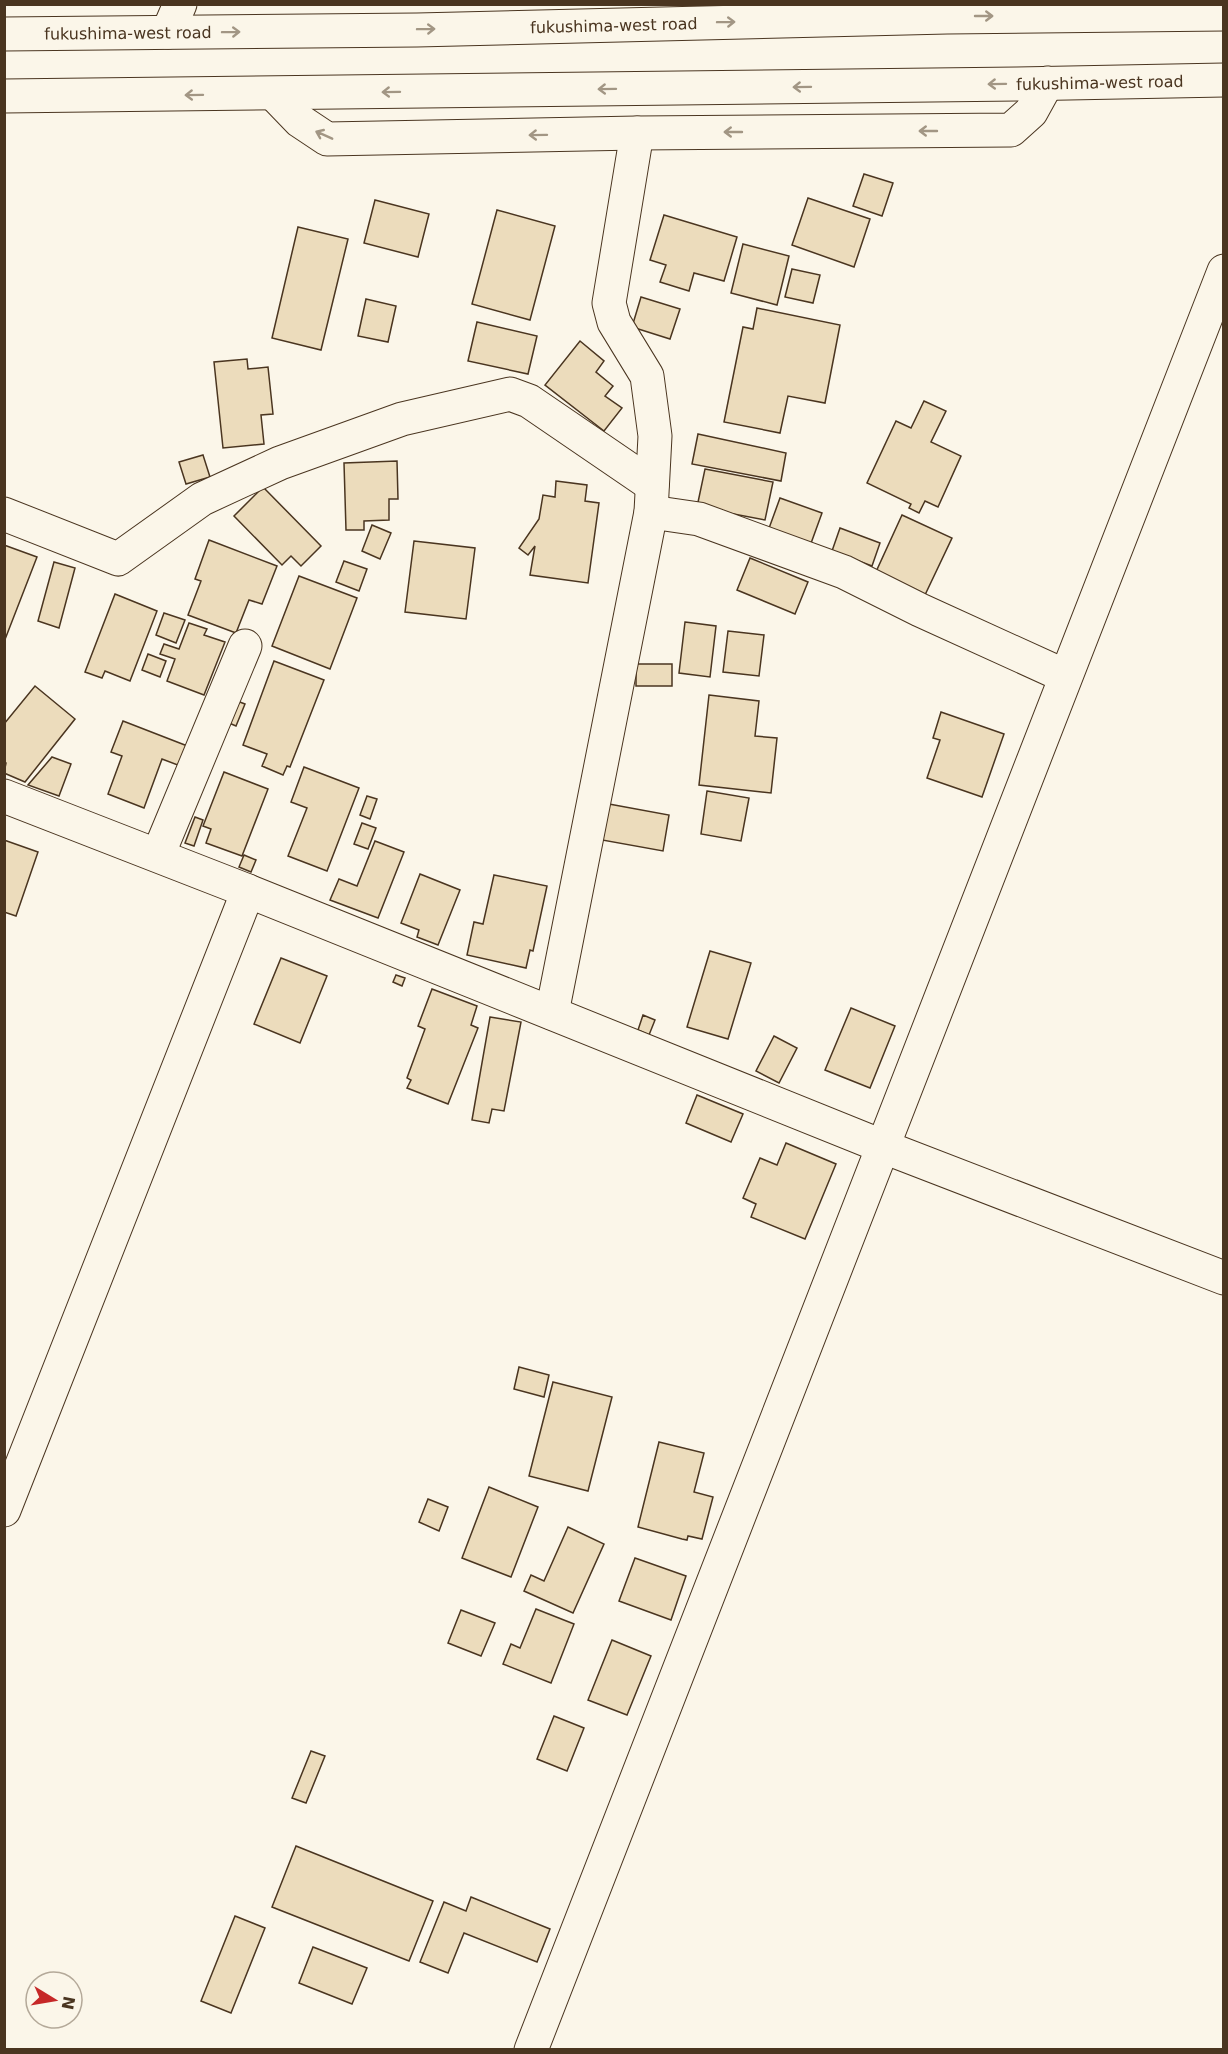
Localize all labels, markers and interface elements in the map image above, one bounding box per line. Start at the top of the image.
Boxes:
one-way arrow [973,10,993,22]
street label: fukushima-west road [530,14,698,37]
one-way arrow [715,16,735,28]
street label: fukushima-west road [44,23,212,44]
one-way arrow [415,24,435,35]
one-way arrow [220,26,240,37]
street label: fukushima-west road [1016,72,1184,94]
one-way arrow [988,79,1008,90]
one-way arrow [793,81,813,93]
one-way arrow [598,84,618,95]
one-way arrow [382,86,402,98]
one-way arrow [185,89,205,100]
one-way arrow [919,125,939,137]
one-way arrow [724,126,744,138]
one-way arrow [315,129,333,140]
one-way arrow [529,129,549,141]
north arrow [24,1970,84,2030]
text: N [58,1994,79,2011]

